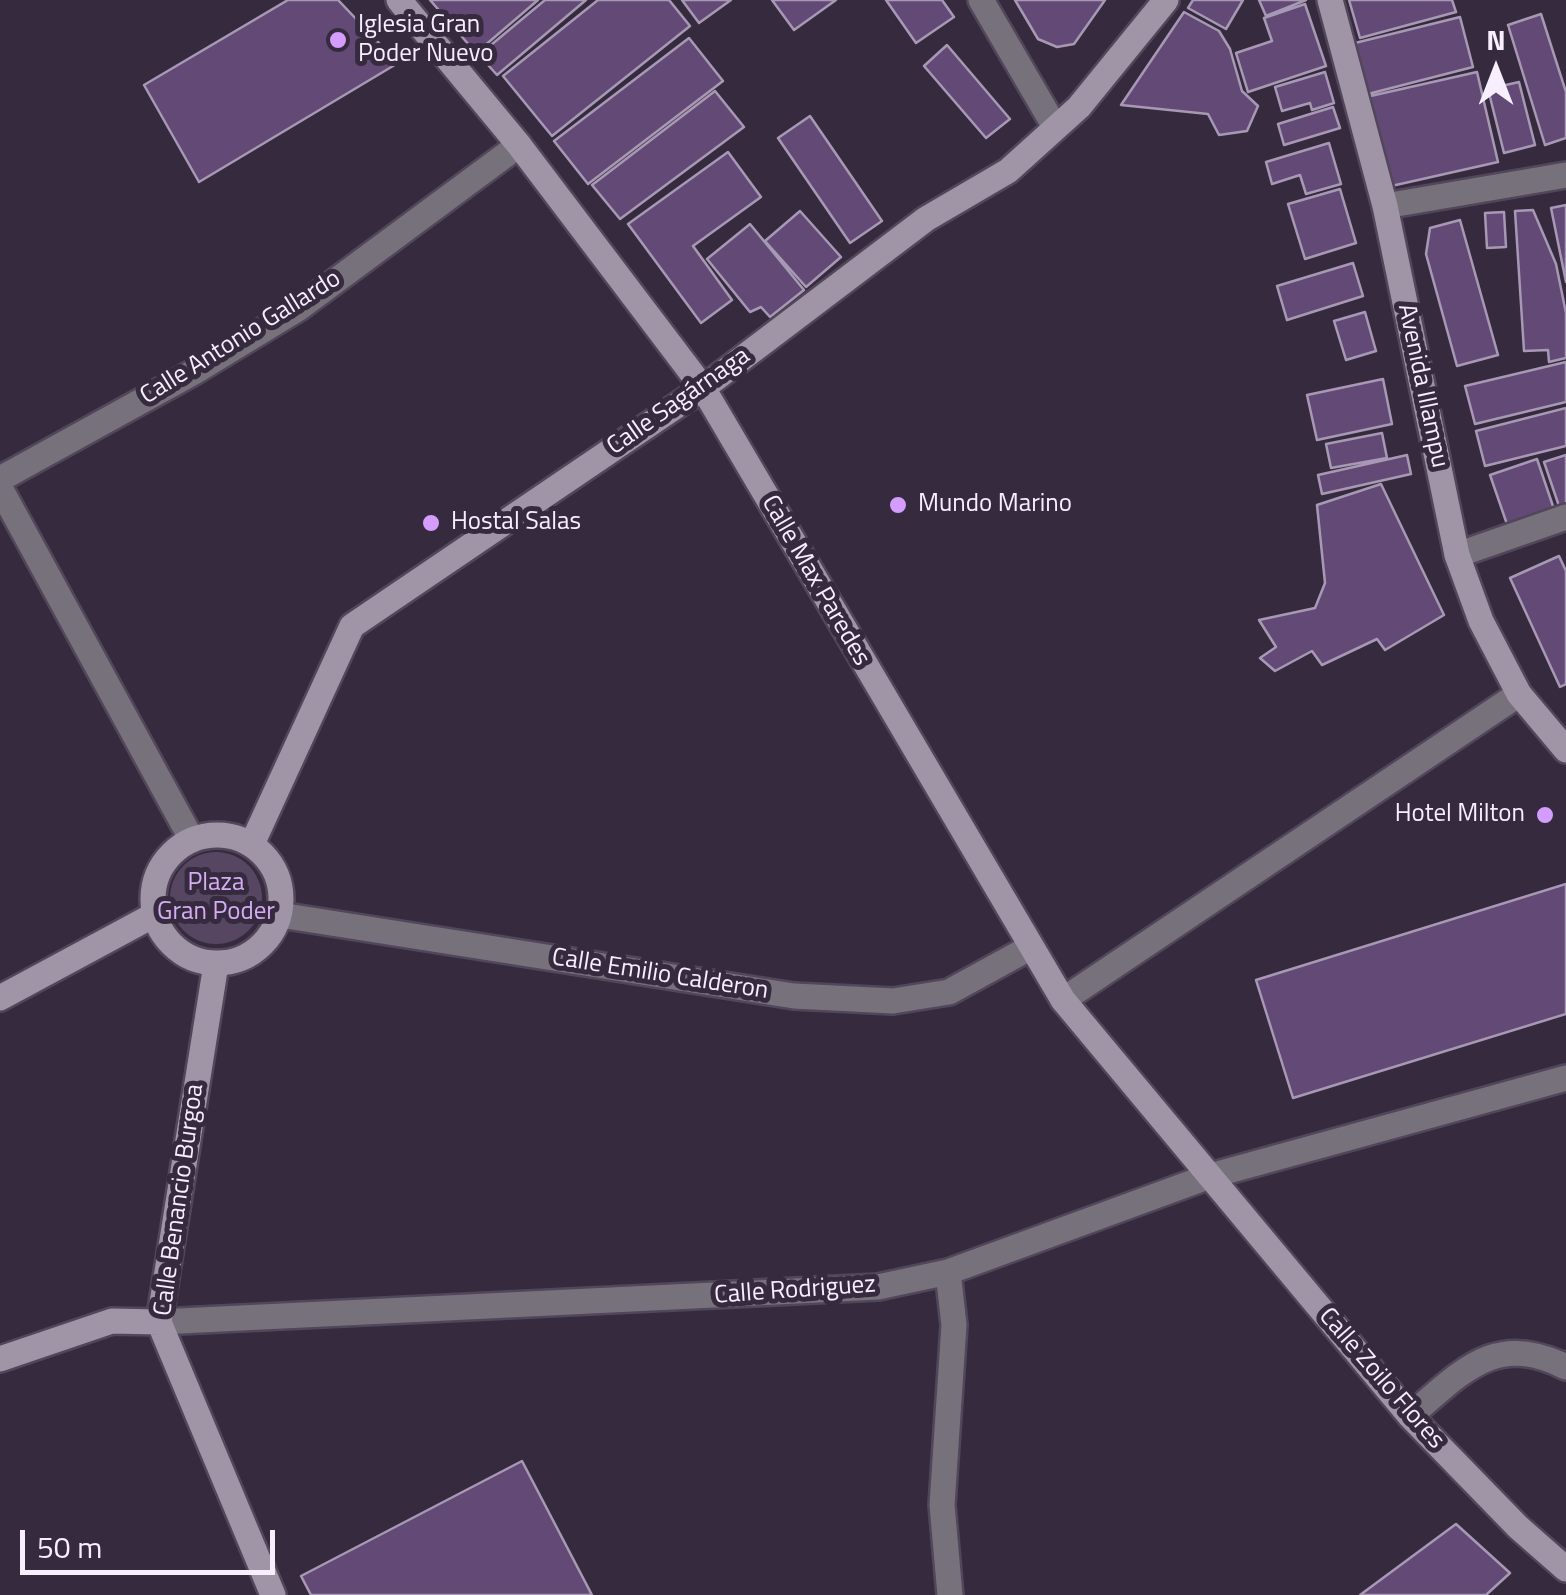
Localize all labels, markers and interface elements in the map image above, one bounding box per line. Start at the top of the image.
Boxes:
place label: Iglesia Gran Poder Nuevo [358,11,494,70]
text: N [1486,18,1506,61]
north arrow [1446,20,1546,120]
marker: Iglesia Gran Poder Nuevo [327,29,349,51]
street label: Calle Antonio Gallardo [135,264,347,412]
street label: Avenida Illampu [1390,301,1454,471]
street label: Calle Sagárnaga [602,342,756,462]
street label: Calle Max Paredes [754,490,876,672]
place label: Mundo Marino [918,490,1072,520]
marker: Mundo Marino [887,494,909,516]
place label: Hostal Salas [451,508,581,538]
marker: Hostal Salas [420,512,442,534]
place label: Hotel Milton [1395,800,1525,830]
marker: Hotel Milton [1534,804,1556,826]
park label: Plaza Gran Poder [157,869,275,928]
street label: Calle Emilio Calderon [550,943,770,1007]
street label: Calle Benancio Burgoa [149,1082,211,1318]
street label: Calle Rodriguez [713,1270,877,1312]
street label: Calle Zoilo Flores [1312,1302,1450,1456]
scale bar [25,1510,280,1572]
text: 50 m [37,1524,102,1570]

